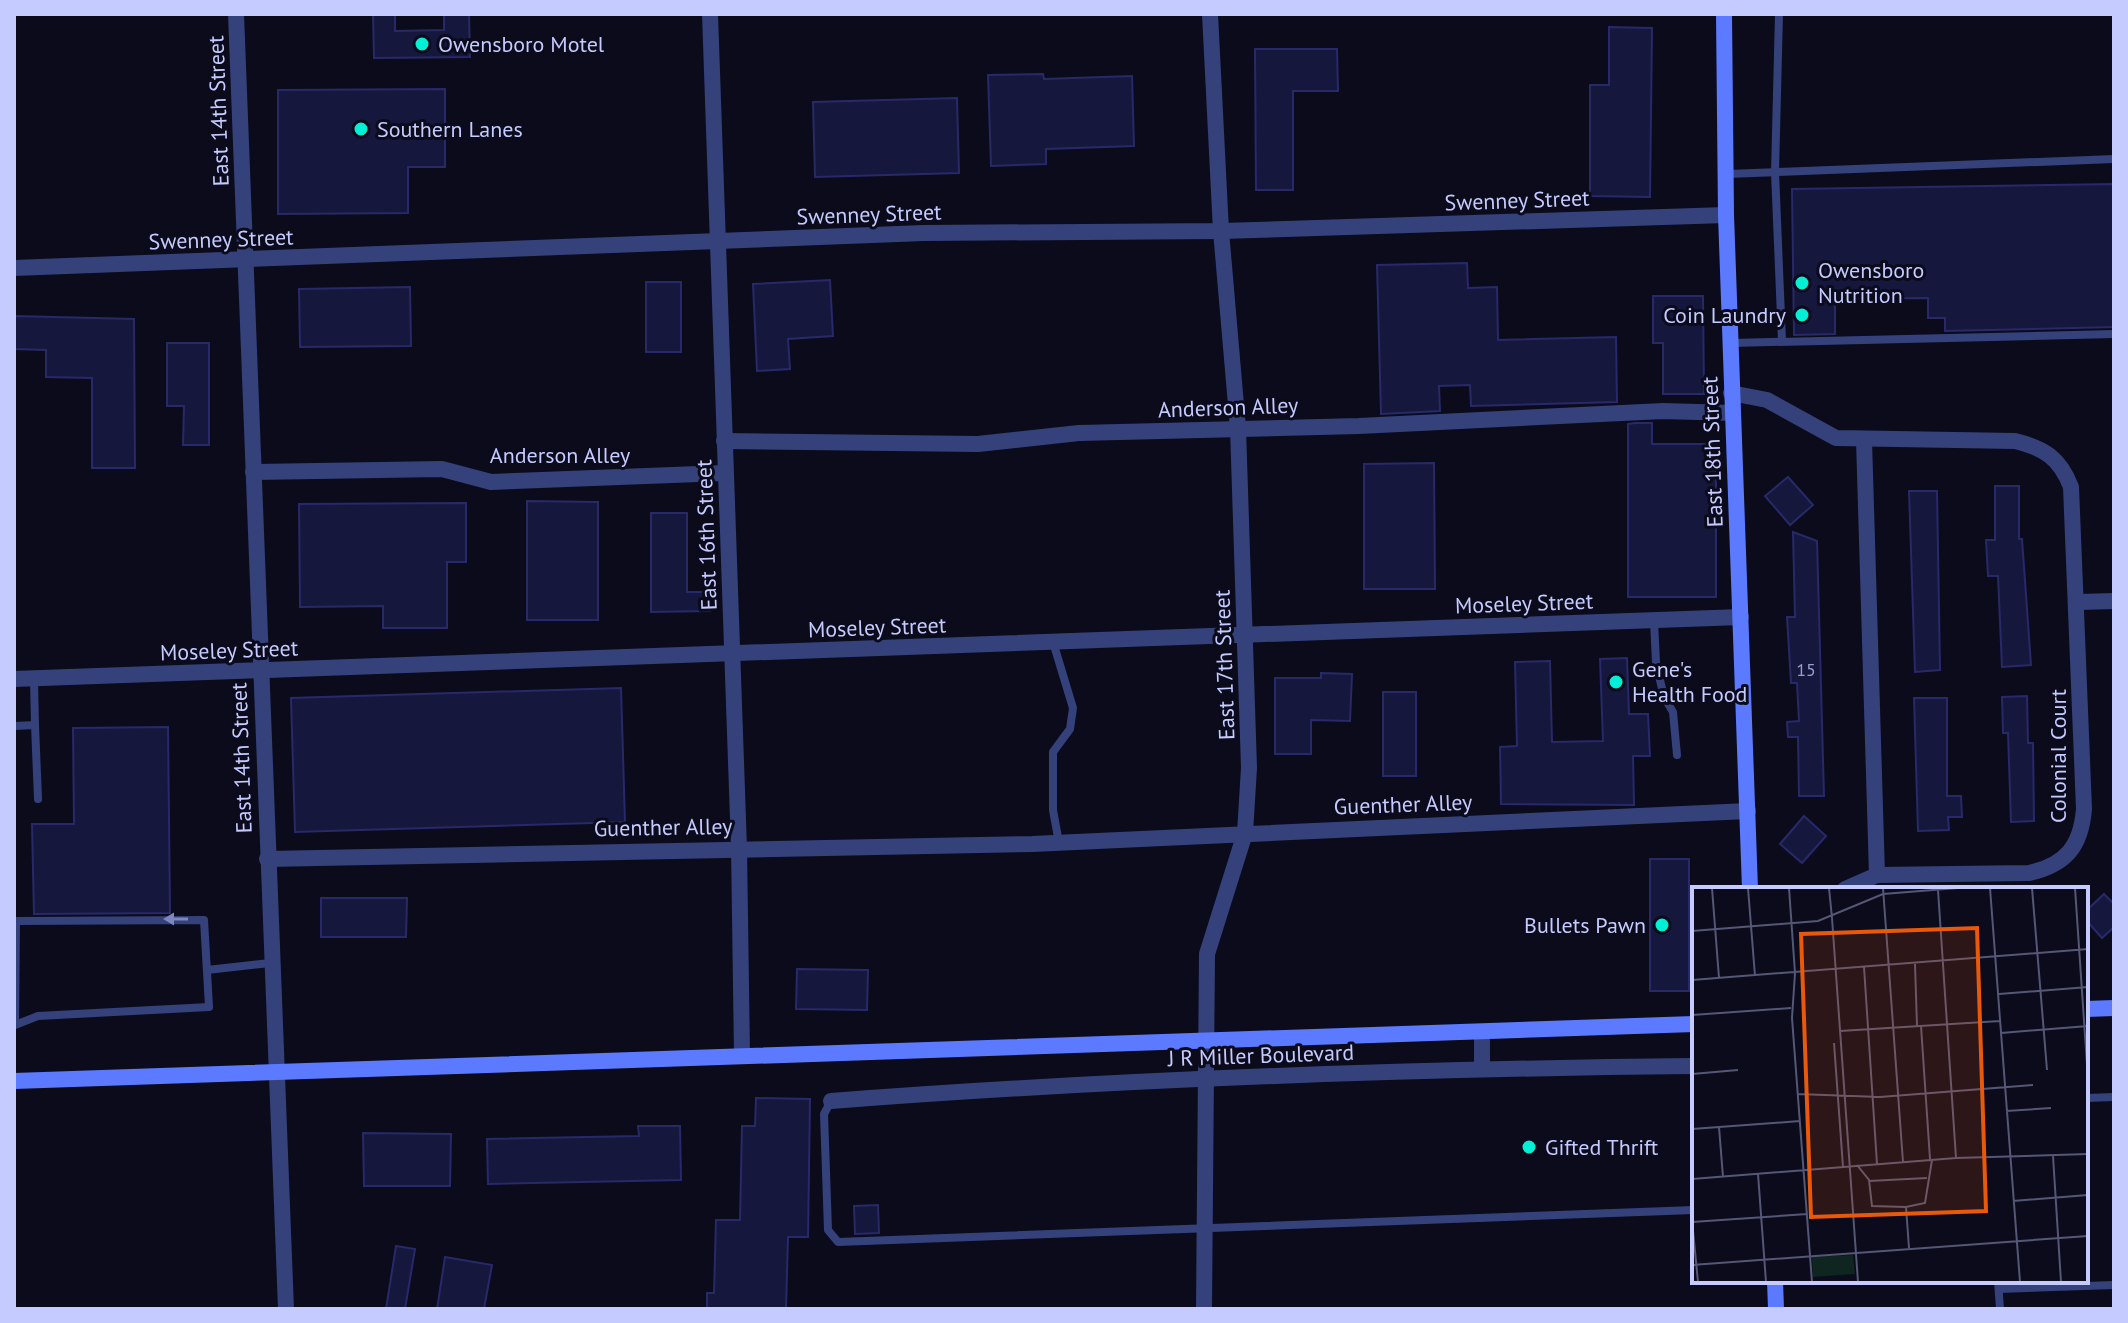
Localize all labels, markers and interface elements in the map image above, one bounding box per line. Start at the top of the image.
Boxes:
place label: Owensboro Motel [438,30,605,58]
street label: East 14th Street [201,35,235,187]
marker: Owensboro Motel [413,35,431,53]
place label: Southern Lanes [377,115,523,143]
marker: Southern Lanes [352,120,370,138]
street label: Swenney Street [1444,183,1591,217]
street label: Swenney Street [796,197,943,231]
street label: Swenney Street [148,222,295,256]
place label: Owensboro Nutrition [1818,256,1924,309]
marker: Owensboro Nutrition [1793,274,1811,292]
place label: Coin Laundry [1663,301,1787,329]
marker: Coin Laundry [1793,306,1811,324]
street label: East 18th Street [1695,376,1729,528]
street label: Anderson Alley [1157,391,1299,423]
street label: Anderson Alley [490,441,631,469]
street label: East 16th Street [689,459,723,611]
street label: Moseley Street [1454,587,1594,619]
street label: East 17th Street [1207,589,1241,741]
street label: Moseley Street [807,611,947,643]
street label: Moseley Street [159,634,299,666]
place label: Gene's Health Food [1632,655,1747,708]
house number: 15 [1796,658,1816,681]
marker: Gene's Health Food [1607,673,1625,691]
street label: East 14th Street [224,682,258,834]
street label: Colonial Court [2044,688,2072,823]
street label: Guenther Alley [1333,788,1473,820]
street label: Guenther Alley [594,812,733,842]
inset map [1692,887,2088,1283]
place label: Bullets Pawn [1524,911,1646,939]
one-way arrow [163,913,188,925]
marker: Bullets Pawn [1653,916,1671,934]
street label: J R Miller Boulevard [1166,1038,1355,1072]
place label: Gifted Thrift [1545,1133,1659,1161]
marker: Gifted Thrift [1520,1138,1538,1156]

